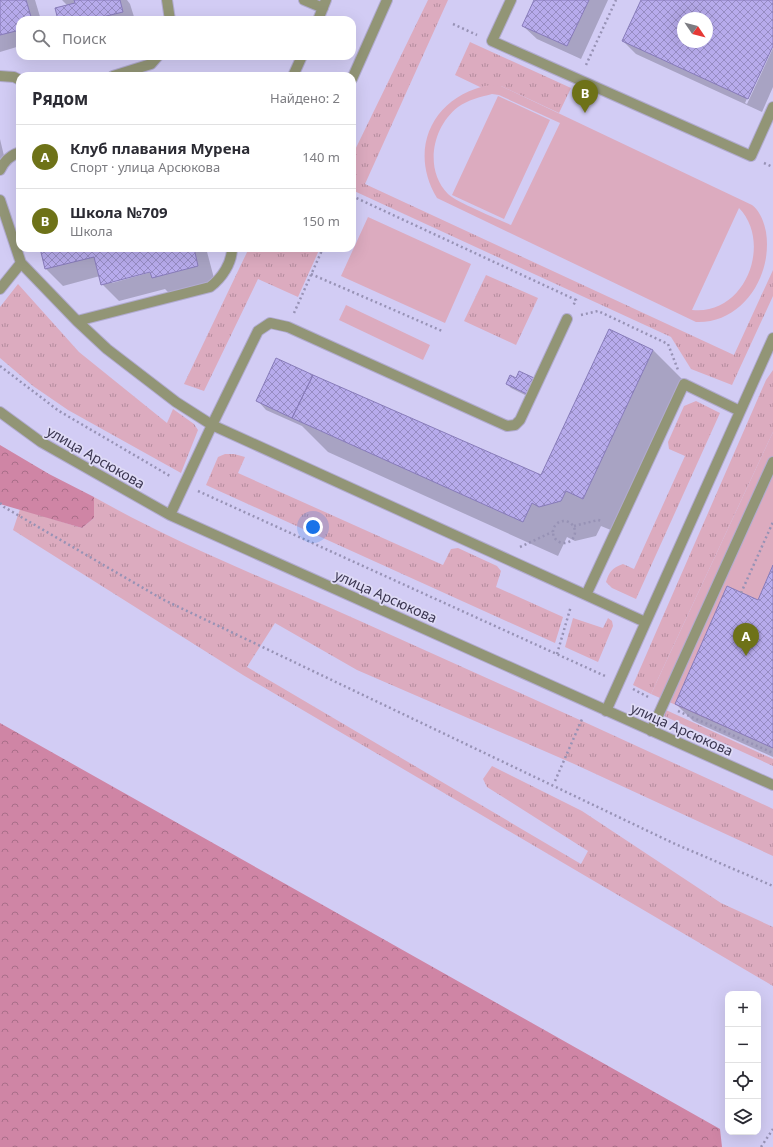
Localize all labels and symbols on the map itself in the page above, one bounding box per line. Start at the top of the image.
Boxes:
north arrow [677,12,713,48]
pin: B [572,80,598,113]
street label: улица Арсюкова [44,421,148,493]
your location [303,517,323,537]
street label: улица Арсюкова [332,565,440,627]
pin: A [733,623,759,656]
street label: улица Арсюкова [628,698,736,760]

